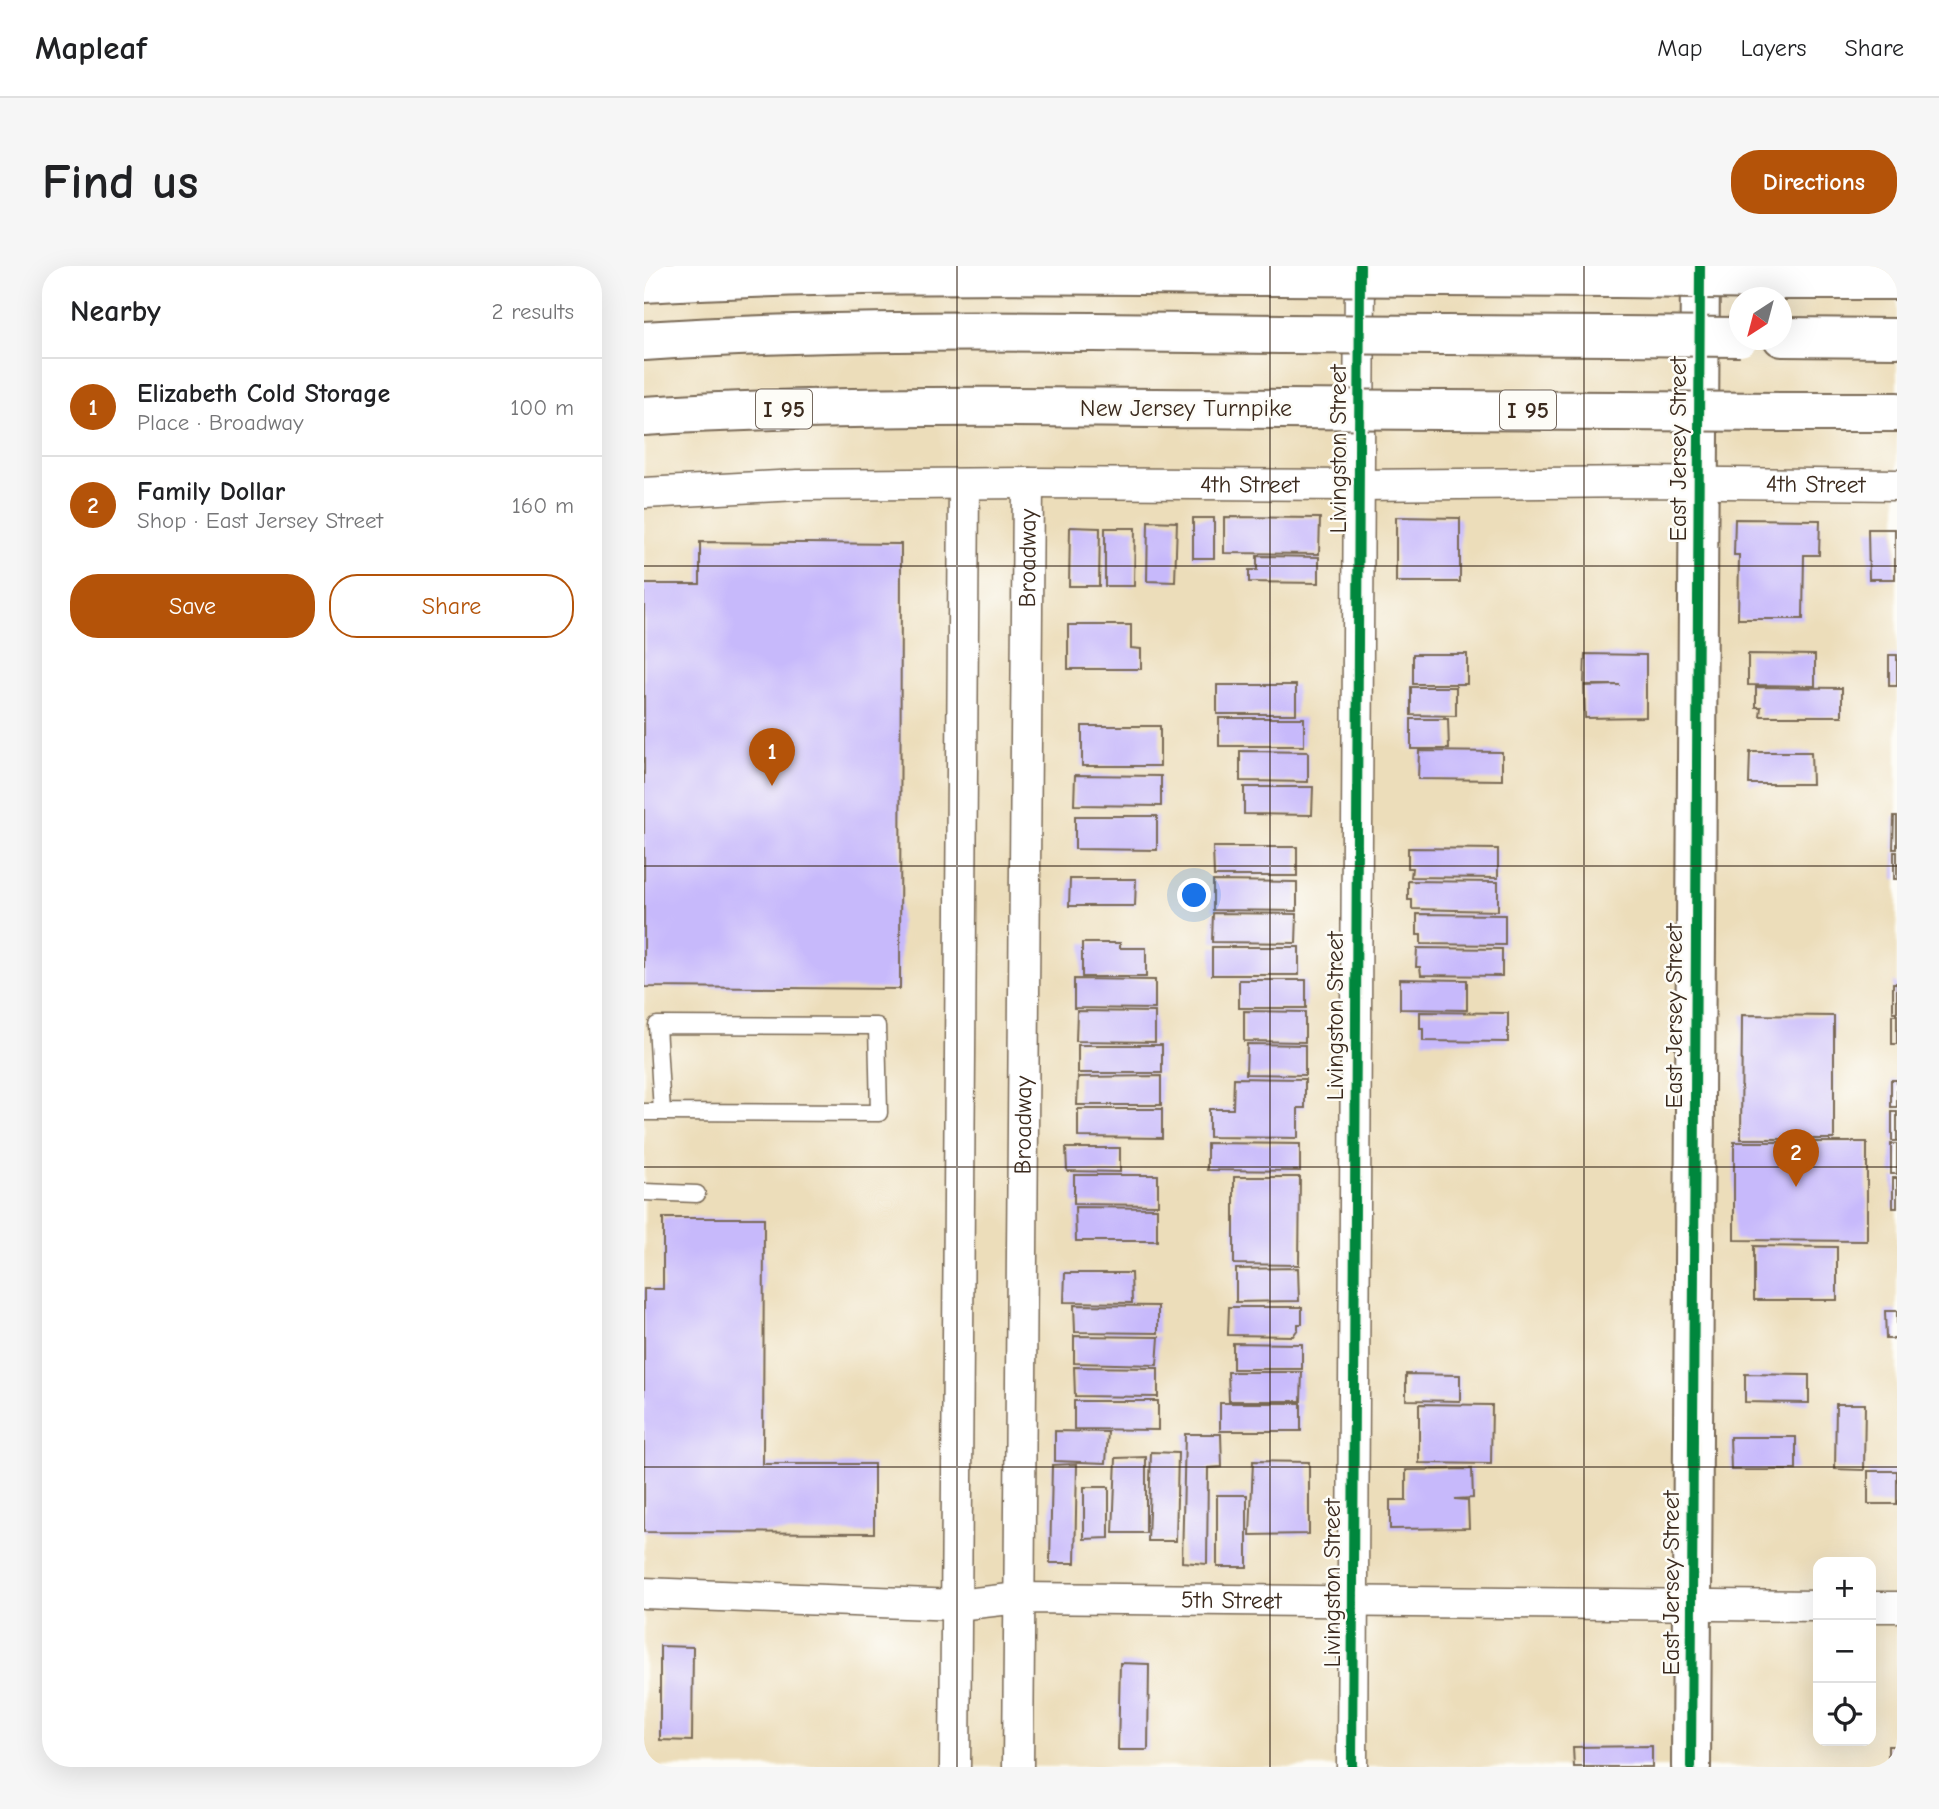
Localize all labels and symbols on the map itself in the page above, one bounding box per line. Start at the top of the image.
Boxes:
north arrow [1729,287,1792,350]
street label: East Jersey Street [1664,355,1692,542]
street label: Livingston Street [1324,363,1352,534]
road number: I 95 [756,390,812,428]
road number: I 95 [1500,391,1556,430]
street label: New Jersey Turnpike [1080,394,1292,422]
street label: 4th Street [1766,469,1867,499]
street label: 4th Street [1200,470,1301,499]
street label: Broadway [1013,508,1042,608]
pin: 1 [749,728,795,786]
your location [1177,878,1211,912]
street label: East Jersey Street [1660,922,1688,1109]
street label: Livingston Street [1321,930,1349,1101]
street label: Broadway [1009,1075,1037,1175]
pin: 2 [1773,1129,1819,1187]
street label: East Jersey Street [1657,1489,1685,1676]
street label: Livingston Street [1318,1497,1346,1668]
street label: 5th Street [1181,1586,1283,1615]

